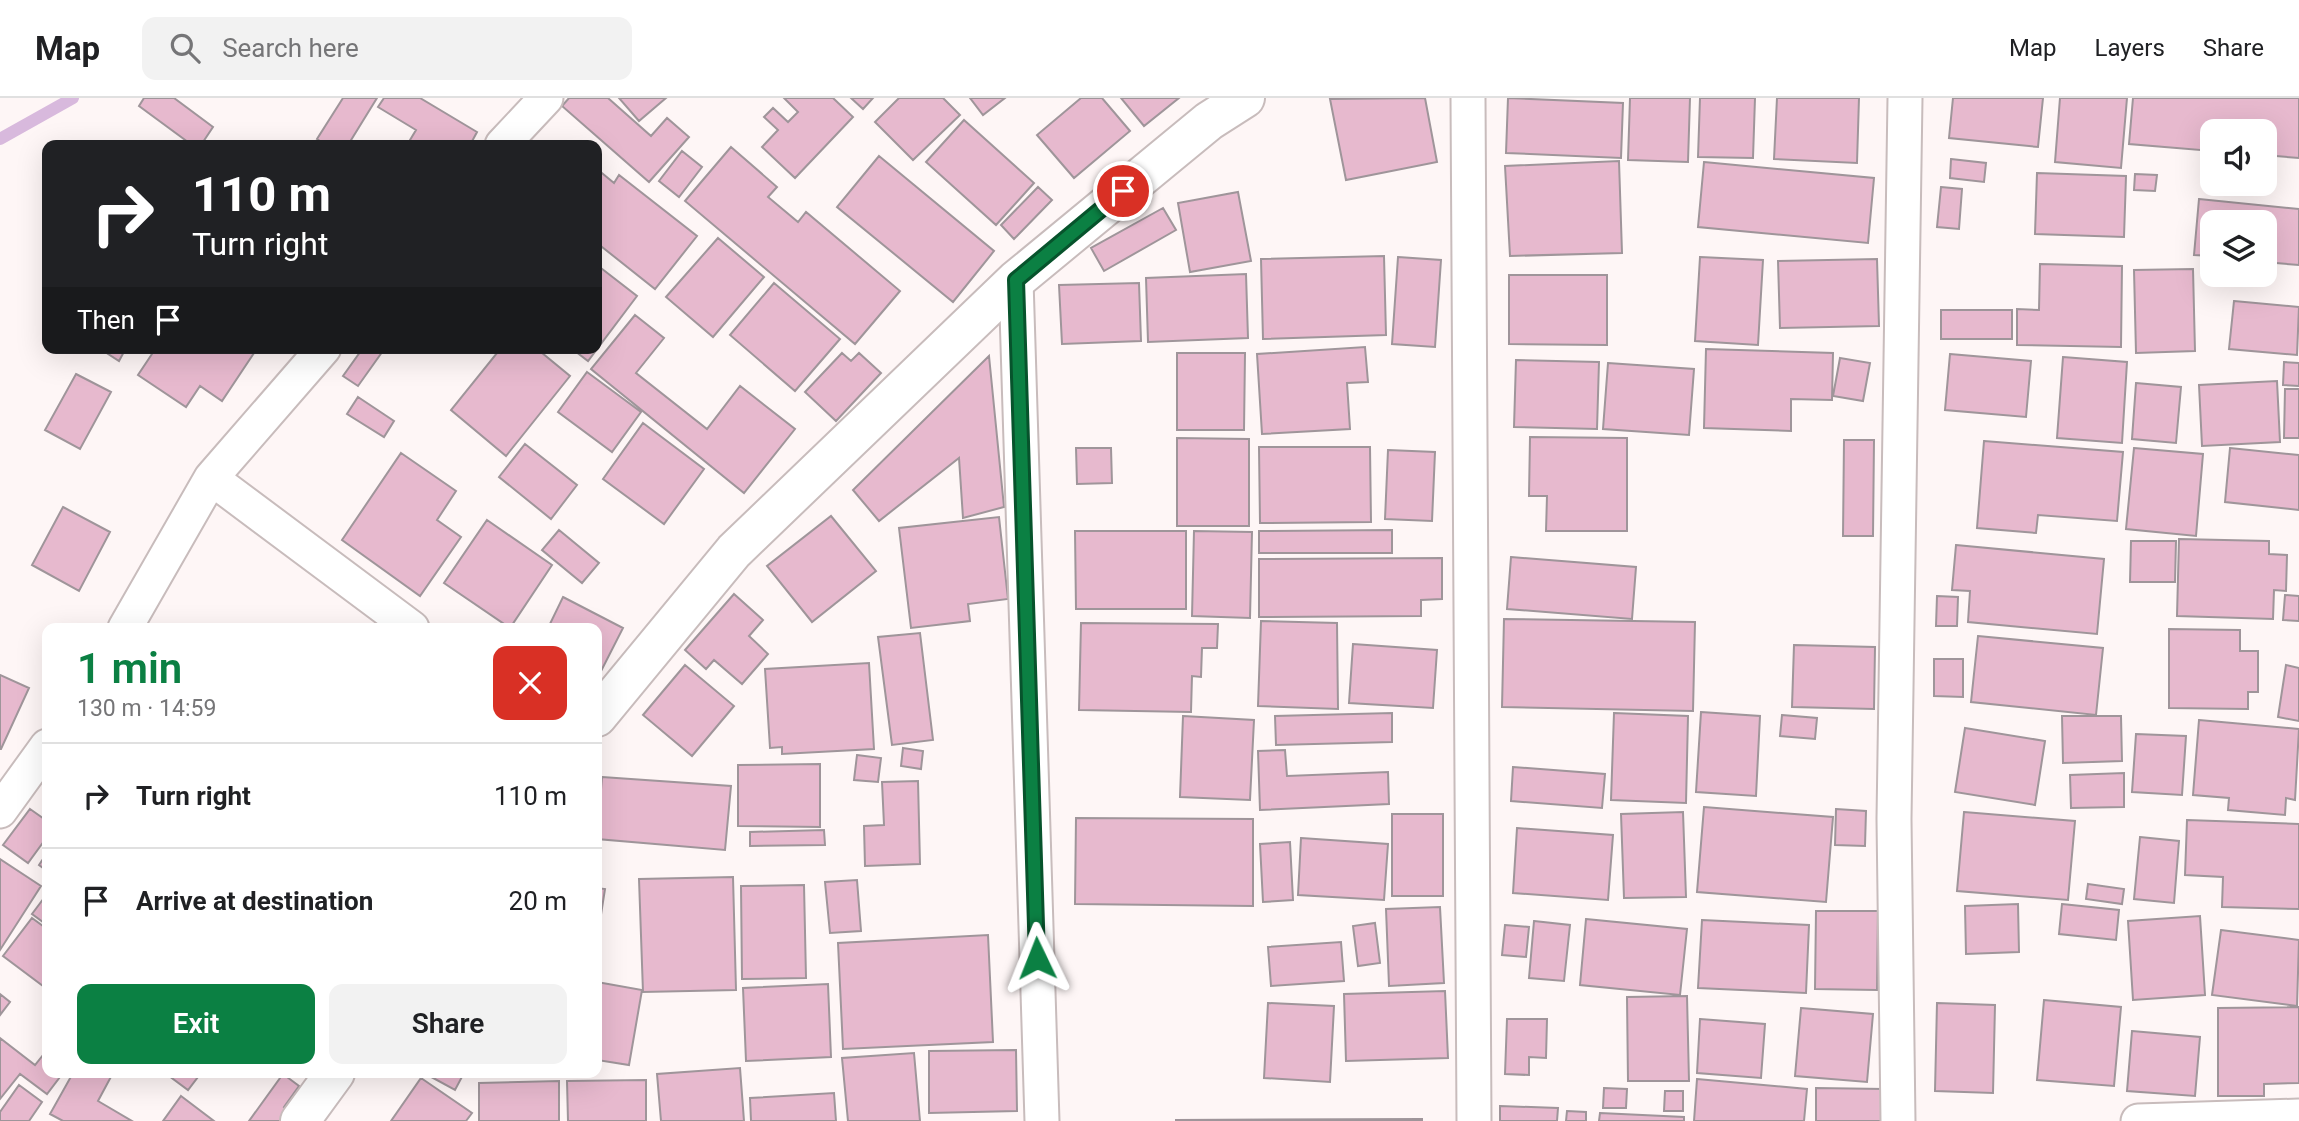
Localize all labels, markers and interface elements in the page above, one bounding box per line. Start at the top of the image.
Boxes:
search box [142,17,632,80]
text: Map [35,29,100,68]
icon: search [166,29,204,67]
text: Search here [222,33,359,63]
text: Map [2009,34,2057,62]
text: Layers [2095,34,2165,62]
text: Share [2203,34,2264,62]
map controls [2200,119,2277,287]
button: sound [2200,119,2277,196]
pin [1093,161,1153,221]
text: 110 m [192,166,331,223]
icon: right [77,168,168,259]
icon: arrive [1104,172,1142,210]
button: layers [2200,210,2277,287]
text: Turn right [192,225,328,263]
icon: arrive [149,301,187,339]
text: Then [77,305,135,335]
text: 1 min [77,644,182,693]
button: close [493,646,567,720]
text: 130 m · 14:59 [77,695,216,722]
icon: right [77,777,115,815]
text: Turn right [136,781,251,811]
text: 110 m [494,781,567,811]
icon: arrive [77,882,115,920]
text: Arrive at destination [136,886,373,916]
text: 20 m [509,886,567,916]
position arrow [1000,921,1074,995]
button: Exit [77,984,315,1064]
button: Share [329,984,567,1064]

